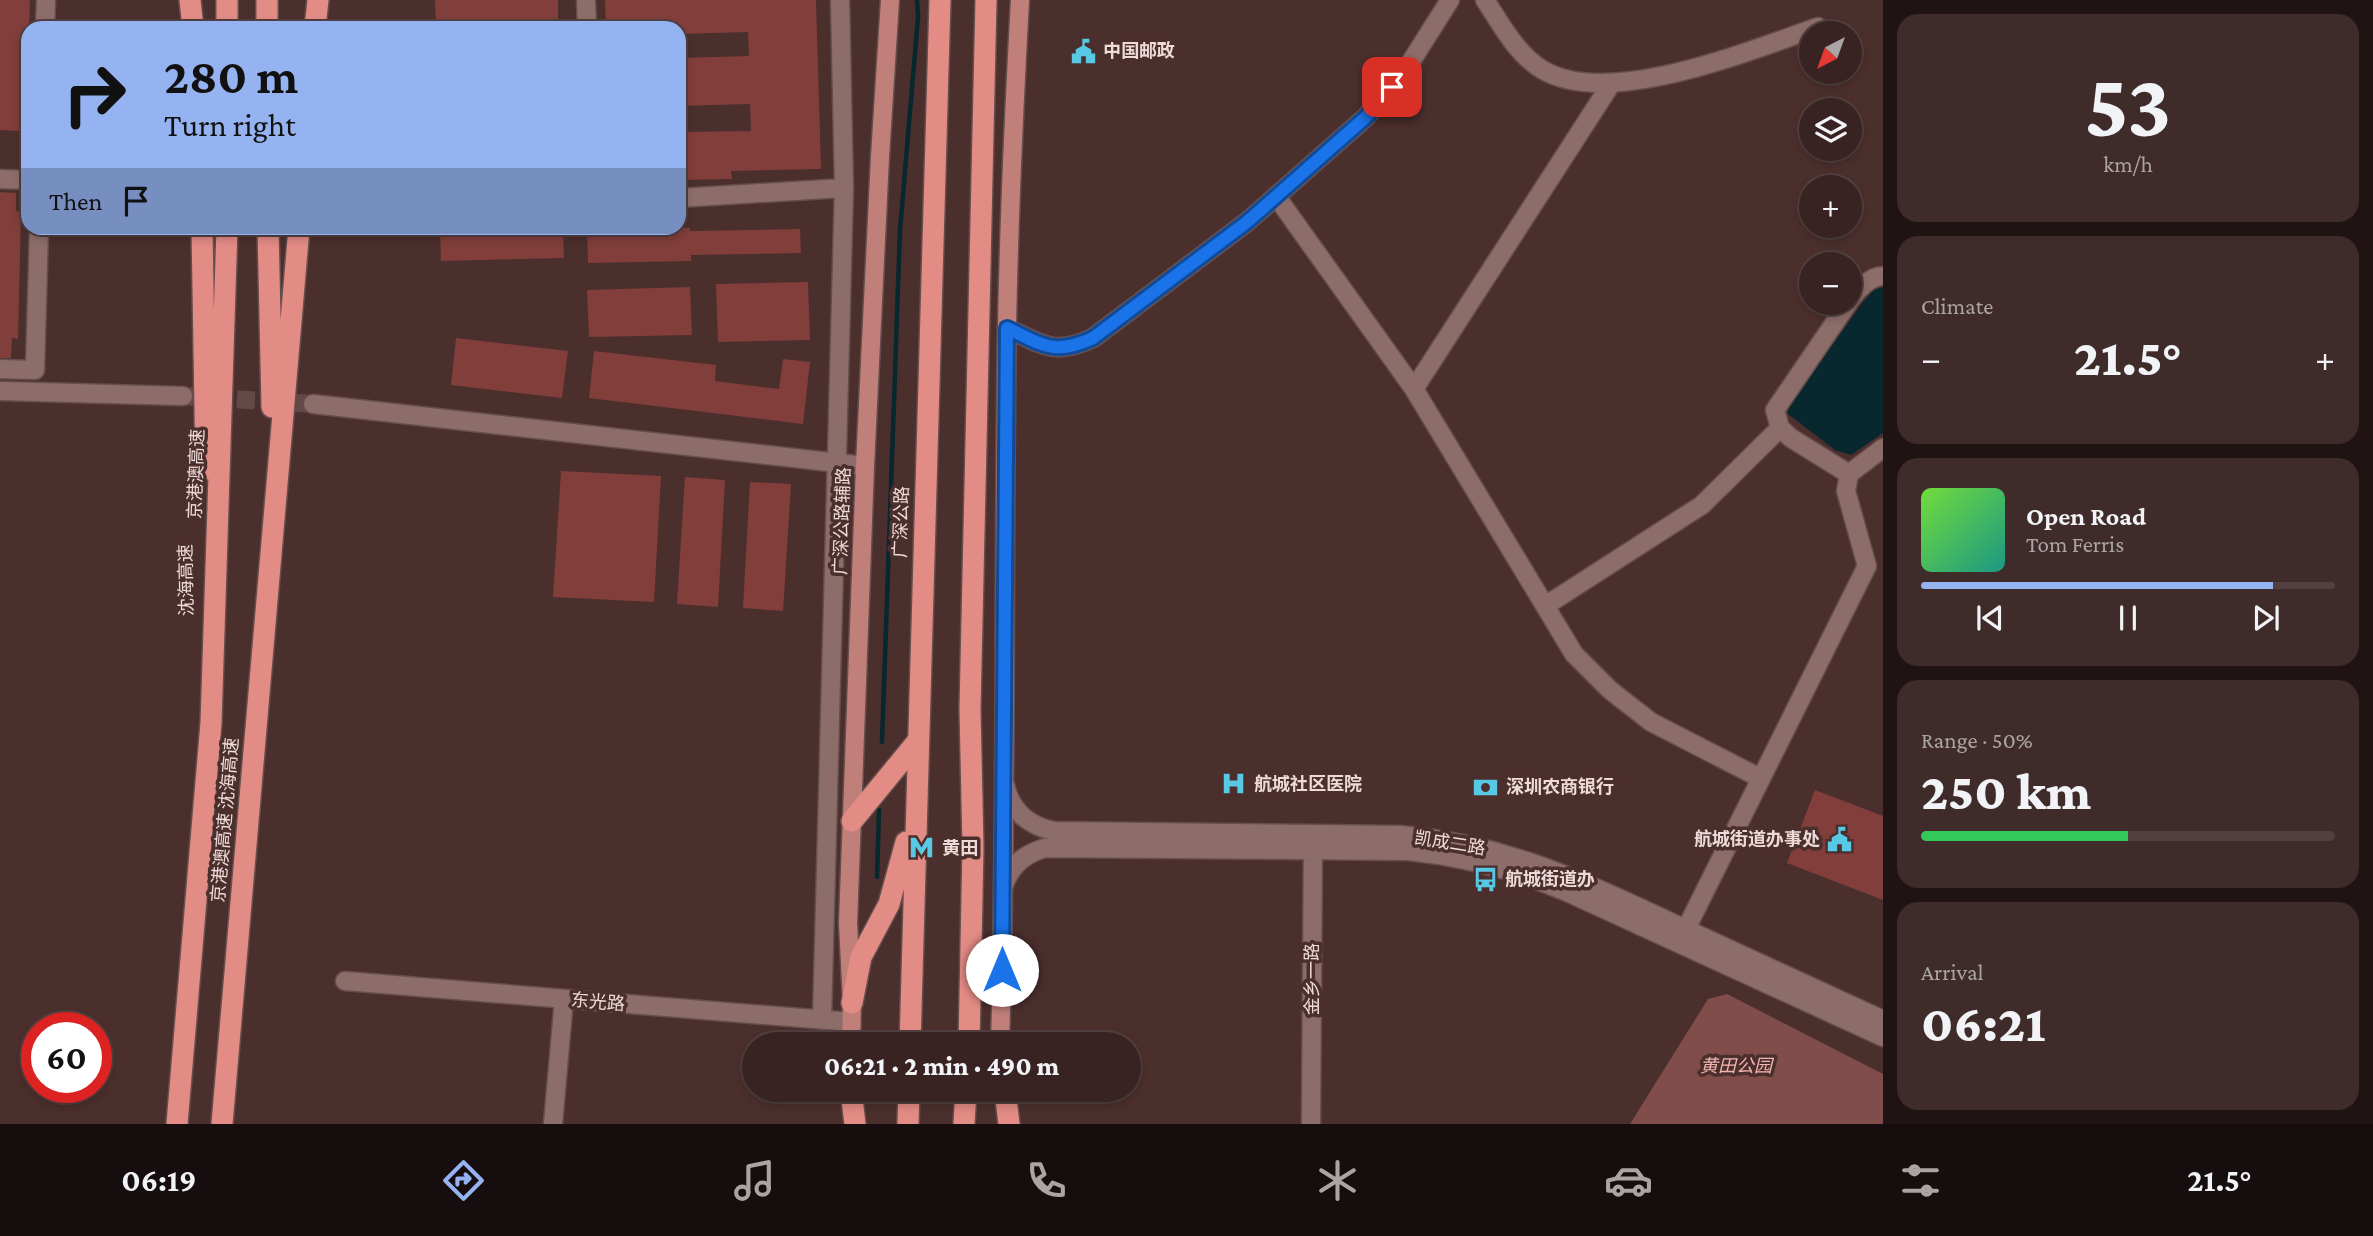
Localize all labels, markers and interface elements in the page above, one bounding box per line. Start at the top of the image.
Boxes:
north arrow [1799,21,1862,84]
map controls [1799,21,1862,315]
public building icon: 中国邮政 [1069,37,1097,65]
place label: 中国邮政 [1103,40,1175,61]
icon: right [49,49,140,140]
text: 280 m [164,49,298,104]
text: 53 [2085,54,2171,156]
pin [1362,57,1422,117]
icon: arrive [1373,68,1411,106]
button: layers [1799,98,1862,161]
text: Turn right [164,107,296,143]
text: km/h [2103,151,2153,177]
button: + [1799,175,1862,238]
icon: arrive [117,182,155,220]
text: Then [49,187,103,216]
button: − [1799,252,1862,315]
text: Climate [1921,293,1993,319]
text: 21.5° [2074,328,2182,386]
text: − [1921,337,1941,379]
text: + [2315,337,2335,379]
street label: 京港澳高速 [184,429,208,519]
street label: 广深公路辅路 [830,467,854,575]
street label: 广深公路 [890,486,912,558]
text: Open Road [2026,502,2146,531]
text: Tom Ferris [2026,531,2124,557]
street label: 沈海高速 [175,544,197,616]
icon: previous [1971,599,2009,637]
icon: pause [2109,599,2147,637]
icon: next [2247,599,2285,637]
text: Range · 50% [1921,727,2033,753]
street label: 京港澳高速 沈海高速 [208,737,242,903]
text: 250 km [1921,762,2091,820]
hospital icon: 航城社区医院 [1220,770,1248,798]
bank icon: 深圳农商银行 [1472,773,1500,801]
place label: 航城社区医院 [1254,774,1362,794]
place label: 深圳农商银行 [1506,776,1614,797]
public building icon: 航城街道办事处 [1826,825,1854,853]
street label: 凯成二路 [1413,827,1487,859]
place label: 航城街道办事处 [1694,829,1820,849]
metro station icon: 黄田 [908,834,936,862]
place label: 黄田 [942,838,978,858]
bus stop icon: 航城街道办 [1471,865,1499,893]
place label: 航城街道办 [1505,869,1595,889]
position arrow [965,933,1039,1007]
street label: 金乡一路 [1302,943,1322,1015]
text: Arrival [1921,959,1984,985]
street label: 东光路 [570,990,626,1014]
text: 06:21 [1921,994,2046,1052]
speed limit sign: 60 [21,1012,112,1103]
text: 06:21 · 2 min · 490 m [824,1052,1059,1081]
park label: 黄田公园 [1700,1056,1775,1076]
icon: directions [439,1156,488,1205]
icon: music [730,1156,779,1205]
icon: phone [1022,1156,1071,1205]
icon: climate [1313,1156,1362,1205]
icon: car [1604,1156,1653,1205]
icon: filters [1896,1156,1945,1205]
text: 06:19 [121,1162,196,1198]
text: 21.5° [2187,1162,2252,1198]

